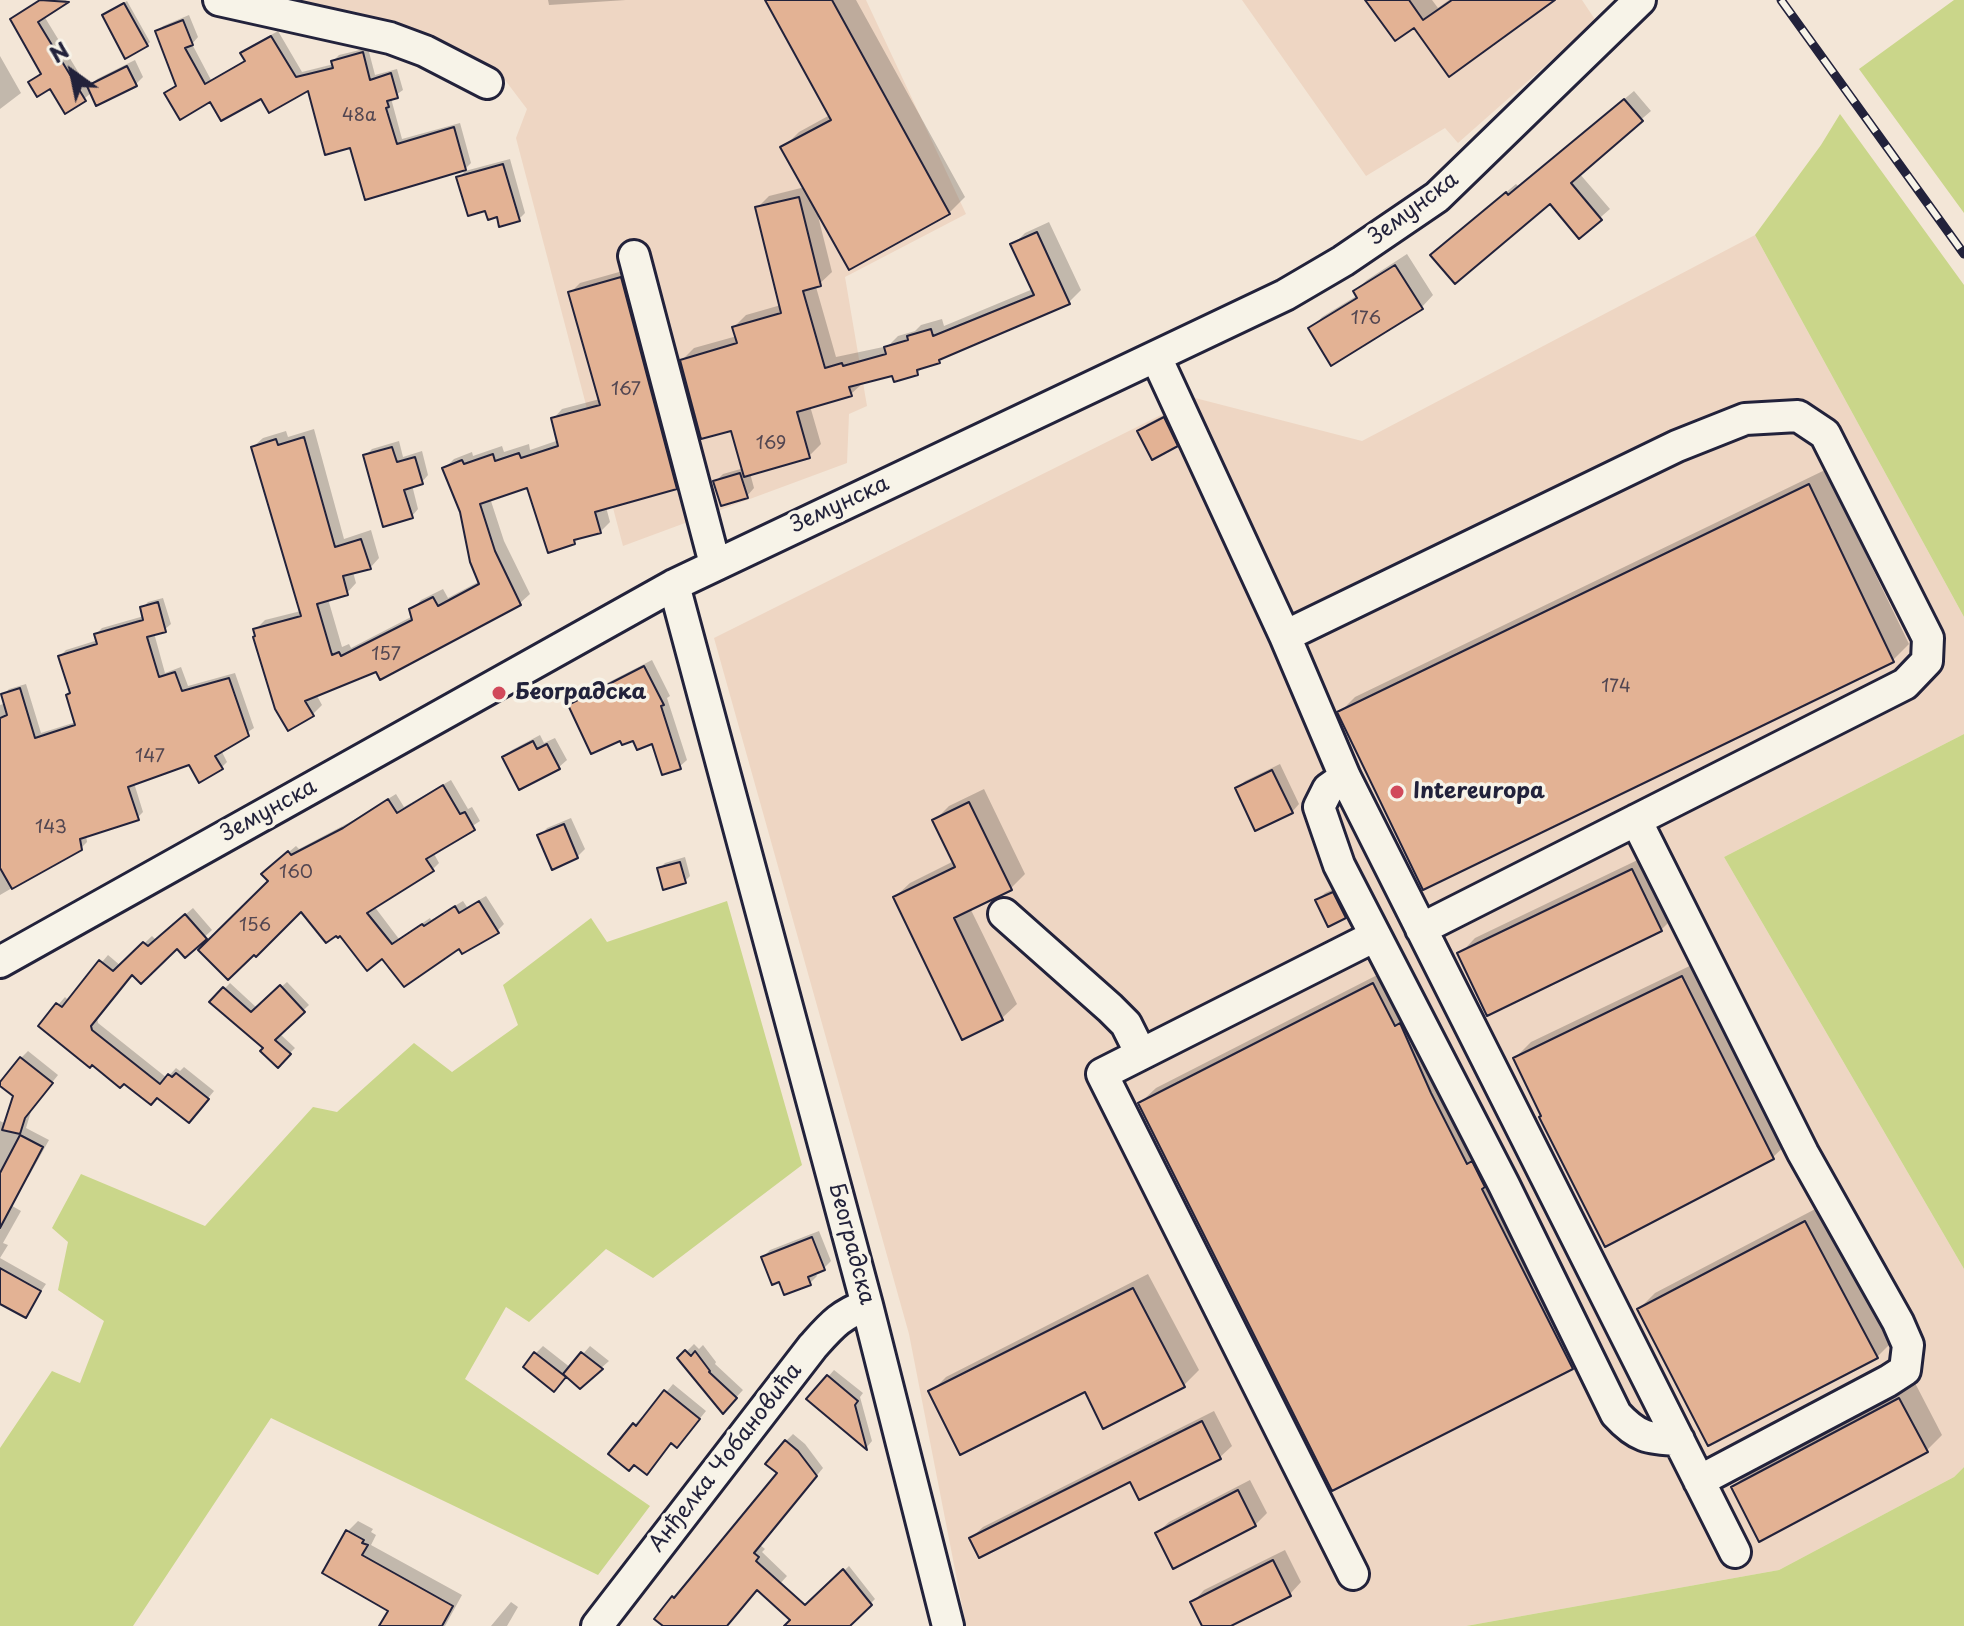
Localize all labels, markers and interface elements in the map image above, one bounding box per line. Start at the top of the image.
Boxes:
north arrow [32,32,112,112]
text: N [42,33,75,70]
house number: 48a [342,105,376,127]
street label: Земунска [1364,167,1464,251]
house number: 176 [1351,308,1381,330]
house number: 167 [611,379,641,401]
house number: 169 [756,433,786,455]
street label: Земунска [787,471,893,539]
house number: 157 [371,644,401,666]
house number: 174 [1601,676,1631,698]
place label: Београдска [515,680,646,706]
marker: Београдска [490,684,508,702]
house number: 147 [135,746,165,768]
street label: Земунска [216,774,322,848]
place label: Intereuropa [1413,779,1545,805]
marker: Intereuropa [1388,783,1406,801]
house number: 143 [35,817,67,839]
house number: 160 [279,862,313,884]
house number: 156 [239,915,271,937]
street label: Београдска [822,1180,880,1308]
street label: Анђелка Чобановића [644,1358,808,1558]

